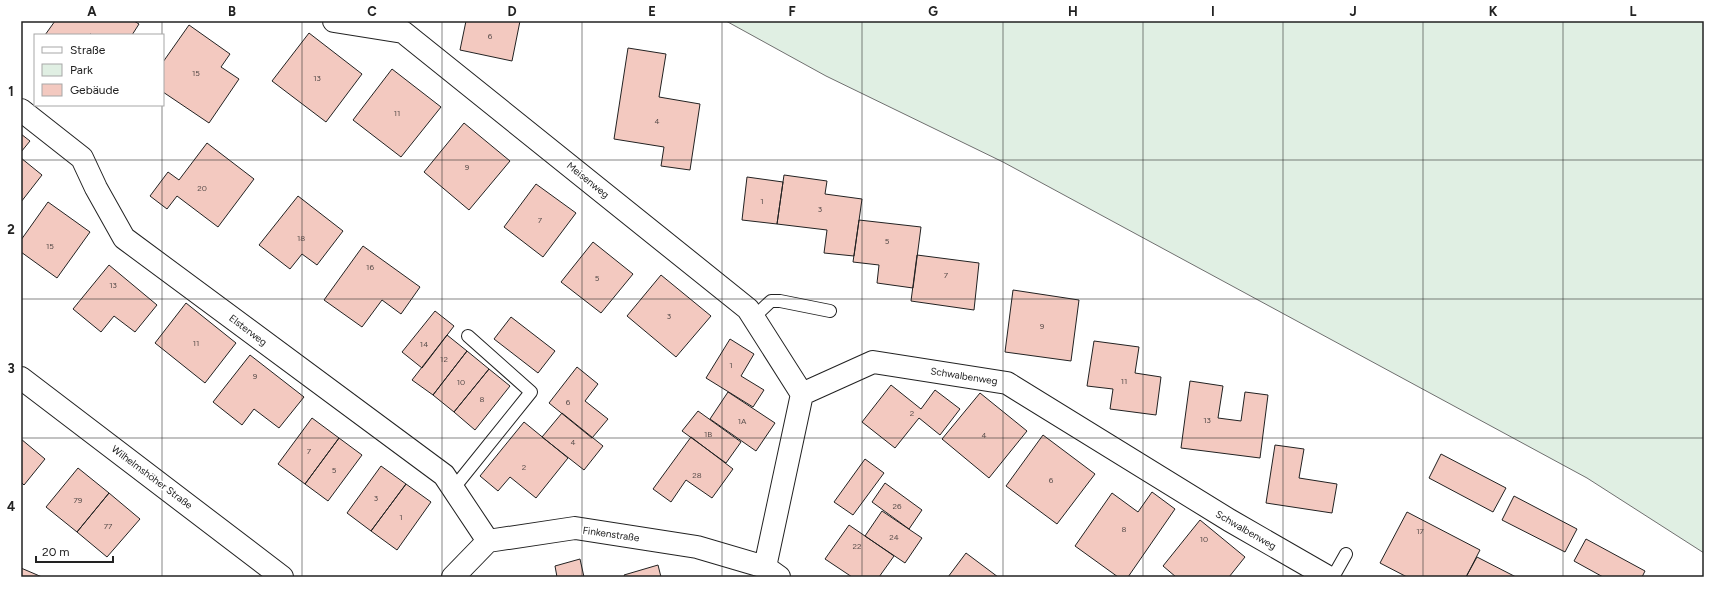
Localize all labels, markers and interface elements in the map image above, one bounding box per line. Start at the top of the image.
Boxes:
text: A [87,4,97,19]
text: B [228,4,236,19]
text: C [367,4,377,19]
text: D [507,4,517,19]
text: E [648,4,656,19]
text: F [788,4,796,19]
text: G [928,4,938,19]
text: H [1068,4,1078,19]
text: I [1211,4,1215,19]
text: J [1349,4,1357,19]
text: K [1489,4,1498,19]
text: L [1630,4,1637,19]
house number: 6 [488,31,493,41]
legend [34,34,164,106]
text: Straße [70,43,106,57]
text: Park [70,63,93,77]
house number: 15 [192,68,200,78]
house number: 13 [313,73,321,83]
text: Gebäude [70,83,120,97]
text: 1 [8,84,14,99]
house number: 11 [394,108,400,118]
house number: 4 [655,116,660,126]
street label: Meisenweg [564,159,612,201]
house number: 9 [465,162,470,172]
house number: 20 [197,183,207,193]
house number: 1 [760,196,764,206]
house number: 3 [818,204,822,214]
house number: 7 [538,215,543,225]
text: 2 [7,222,15,237]
house number: 18 [297,233,305,243]
house number: 5 [885,236,890,246]
house number: 15 [46,241,54,251]
house number: 16 [366,262,374,272]
house number: 7 [944,270,949,280]
house number: 5 [595,273,600,283]
house number: 13 [109,280,117,290]
street label: Elsterweg [226,311,270,349]
house number: 3 [667,311,671,321]
house number: 9 [1040,321,1045,331]
house number: 11 [193,338,199,348]
house number: 14 [420,339,428,349]
house number: 12 [440,354,448,364]
house number: 1 [729,360,733,370]
text: 3 [7,361,15,376]
street label: Schwalbenweg [929,364,999,388]
house number: 9 [253,371,258,381]
house number: 11 [1121,376,1127,386]
house number: 10 [457,377,465,387]
house number: 8 [480,394,485,404]
house number: 6 [566,397,571,407]
house number: 2 [910,408,914,418]
house number: 13 [1203,415,1211,425]
house number: 1A [738,416,747,426]
house number: 1B [704,429,712,439]
house number: 4 [982,430,987,440]
house number: 4 [571,437,576,447]
street label: Wilhelmshöher Straße [109,442,196,512]
house number: 7 [307,446,312,456]
house number: 2 [522,462,526,472]
house number: 5 [332,465,337,475]
house number: 28 [692,470,702,480]
house number: 6 [1049,475,1054,485]
house number: 3 [374,493,378,503]
house number: 79 [74,495,83,505]
text: 4 [7,499,15,514]
house number: 26 [893,501,902,511]
street label: Schwalbenweg [1213,507,1279,553]
house number: 1 [399,512,403,522]
house number: 77 [104,521,113,531]
street label: Finkenstraße [582,524,641,544]
house number: 8 [1122,524,1127,534]
house number: 17 [1416,526,1424,536]
house number: 24 [889,532,899,542]
house number: 10 [1200,534,1208,544]
scale bar [36,538,113,564]
house number: 22 [853,541,861,551]
text: 20 m [42,545,70,559]

